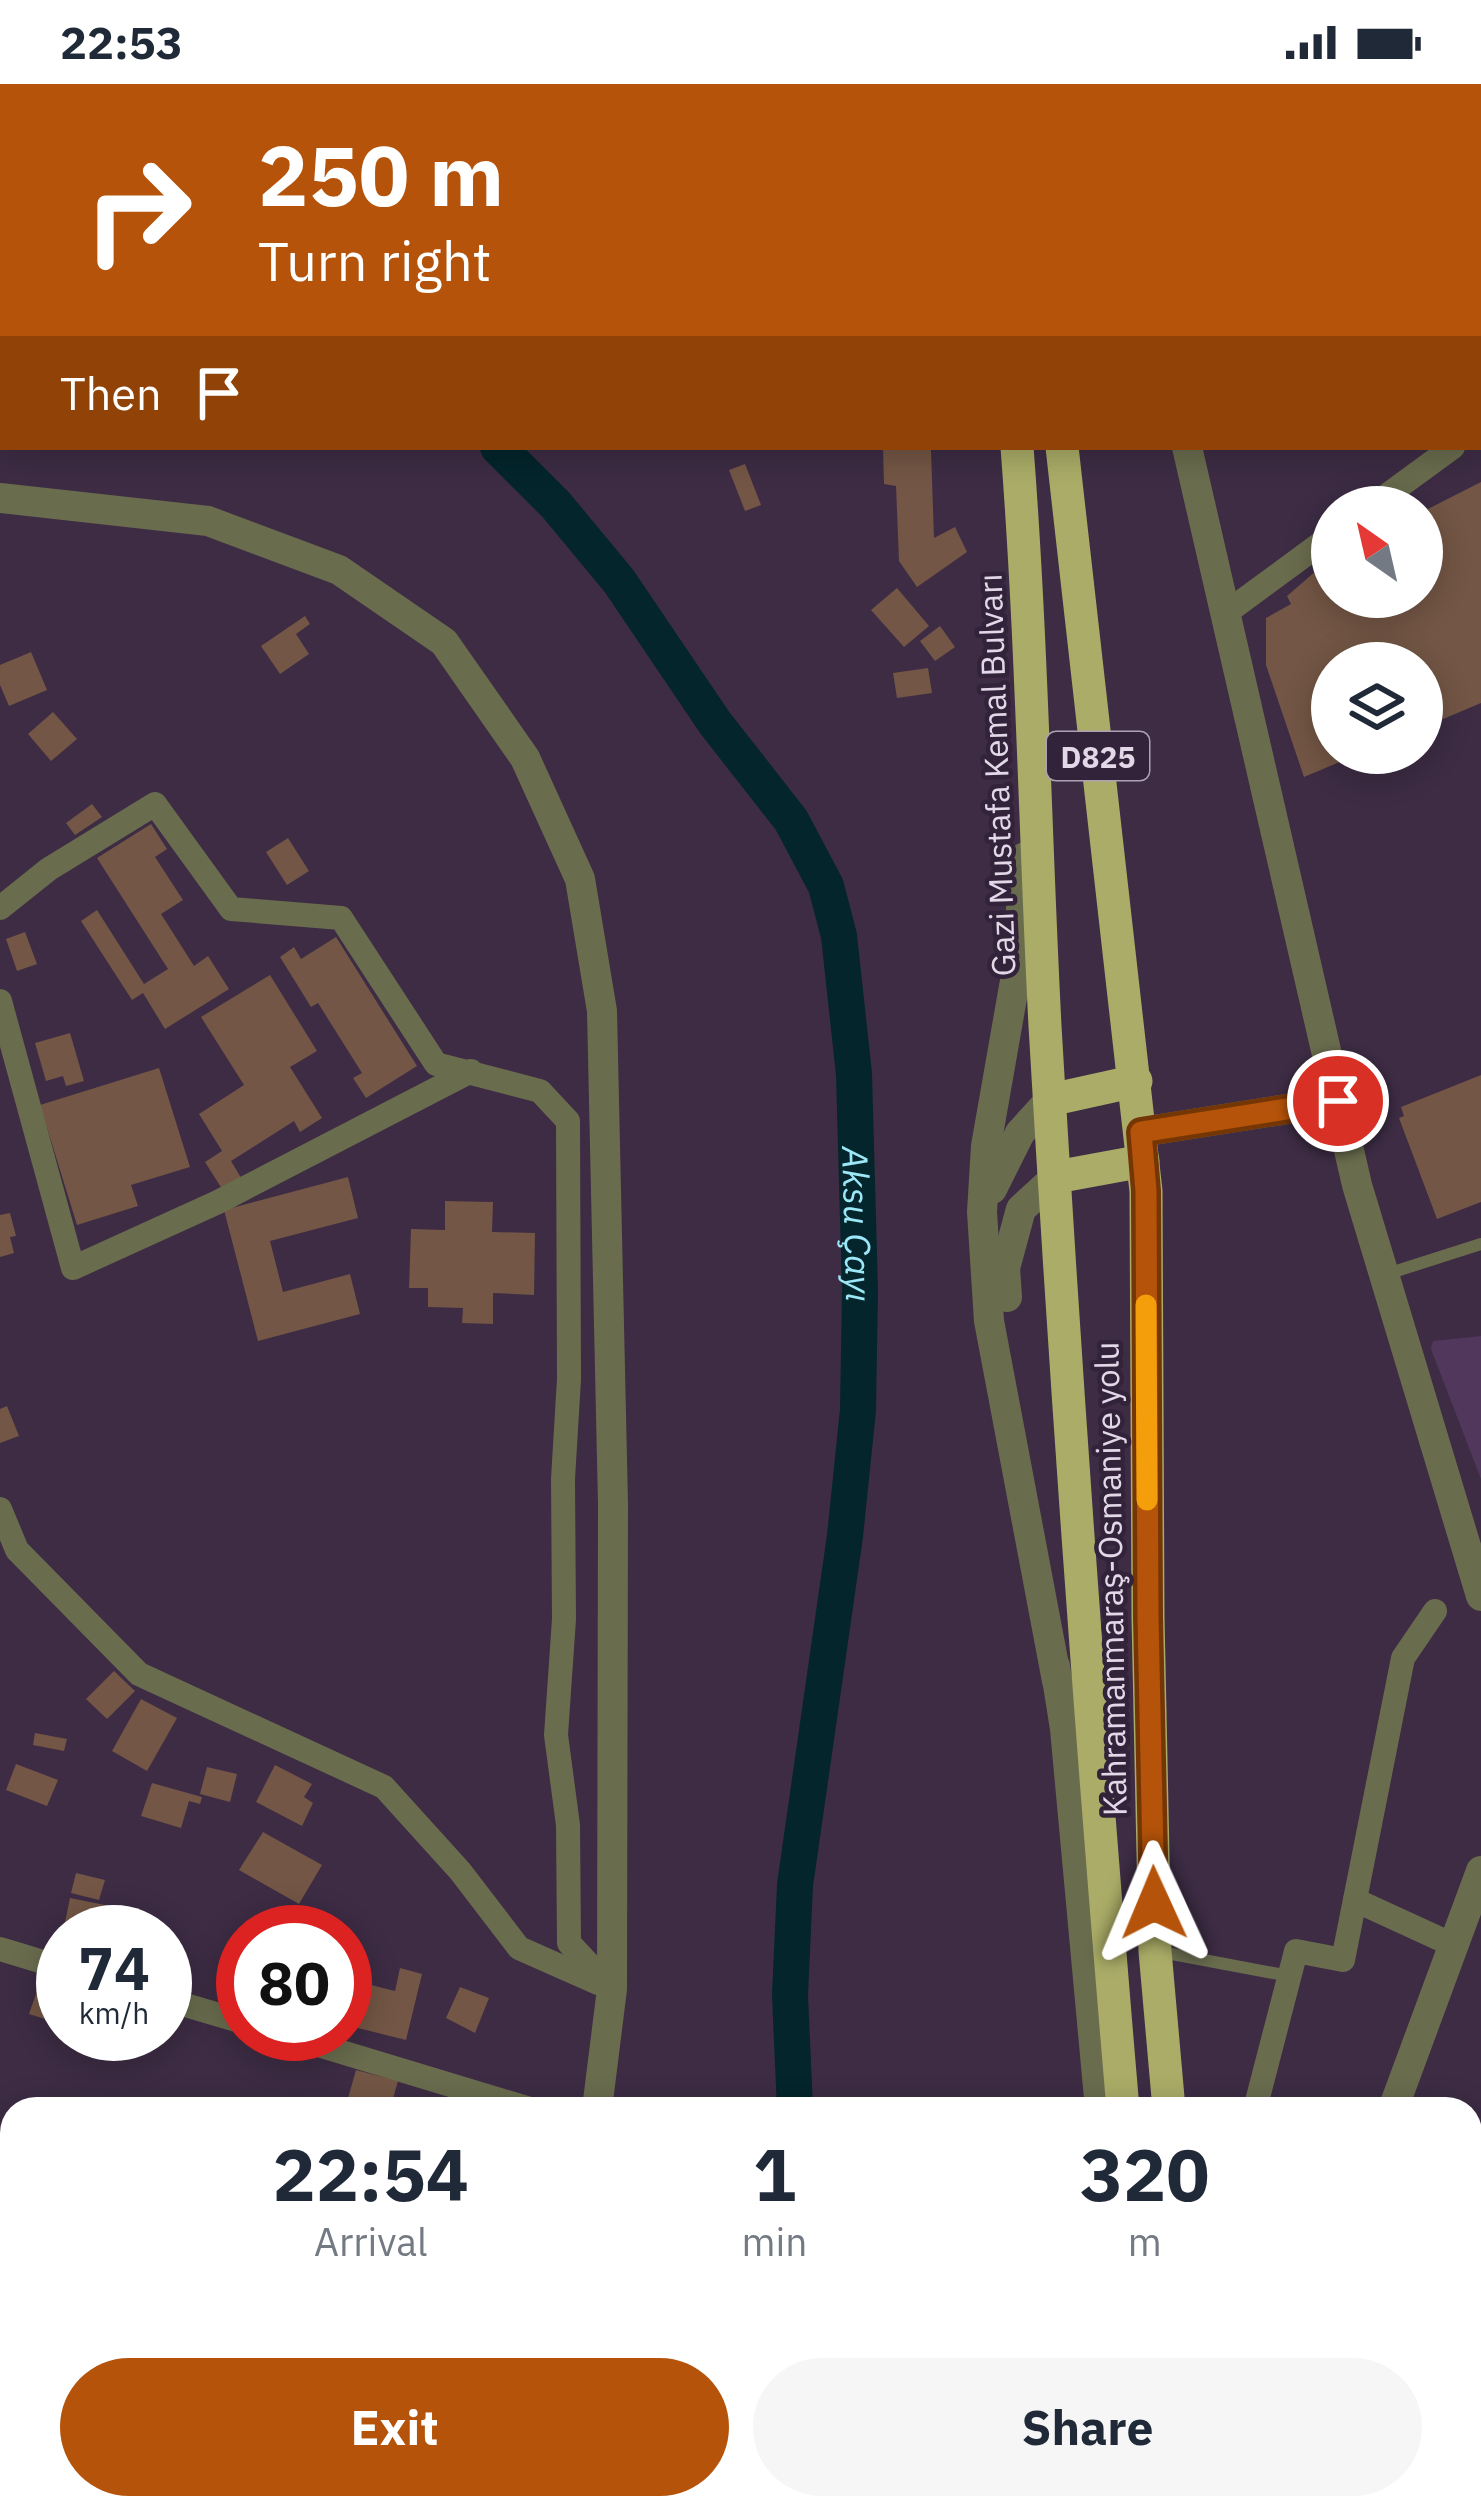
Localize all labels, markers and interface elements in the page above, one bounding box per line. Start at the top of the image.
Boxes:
text: 22:53 [60,13,183,71]
text: 250 m [258,120,504,229]
icon: right [60,132,216,288]
text: Turn right [258,226,492,296]
icon: arrive [186,360,252,426]
text: Then [60,364,162,422]
north arrow [1311,486,1443,618]
map controls [1311,486,1443,774]
street label: Gazi Mustafa Kemal Bulvarı [967,573,1025,977]
button: layers [1311,642,1443,774]
road number: D825 [1047,732,1149,780]
pin [1287,1050,1389,1152]
icon: arrive [1305,1068,1371,1134]
water label: Aksu Çayı [832,1145,884,1303]
street label: Kahramanmaraş-Osmaniye yolu [1084,1341,1136,1817]
position arrow [1091,1840,1217,1966]
speed limit sign: 80 [216,1905,372,2061]
text: 74 [78,1928,150,2007]
text: km/h [79,1993,149,2032]
text: 22:54 [272,2127,469,2221]
text: 1 [753,2127,796,2221]
text: 320 [1080,2127,1210,2221]
text: Arrival [314,2216,428,2267]
text: min [742,2216,807,2267]
text: m [1128,2216,1162,2267]
button: Exit [60,2358,729,2496]
button: Share [753,2358,1422,2496]

